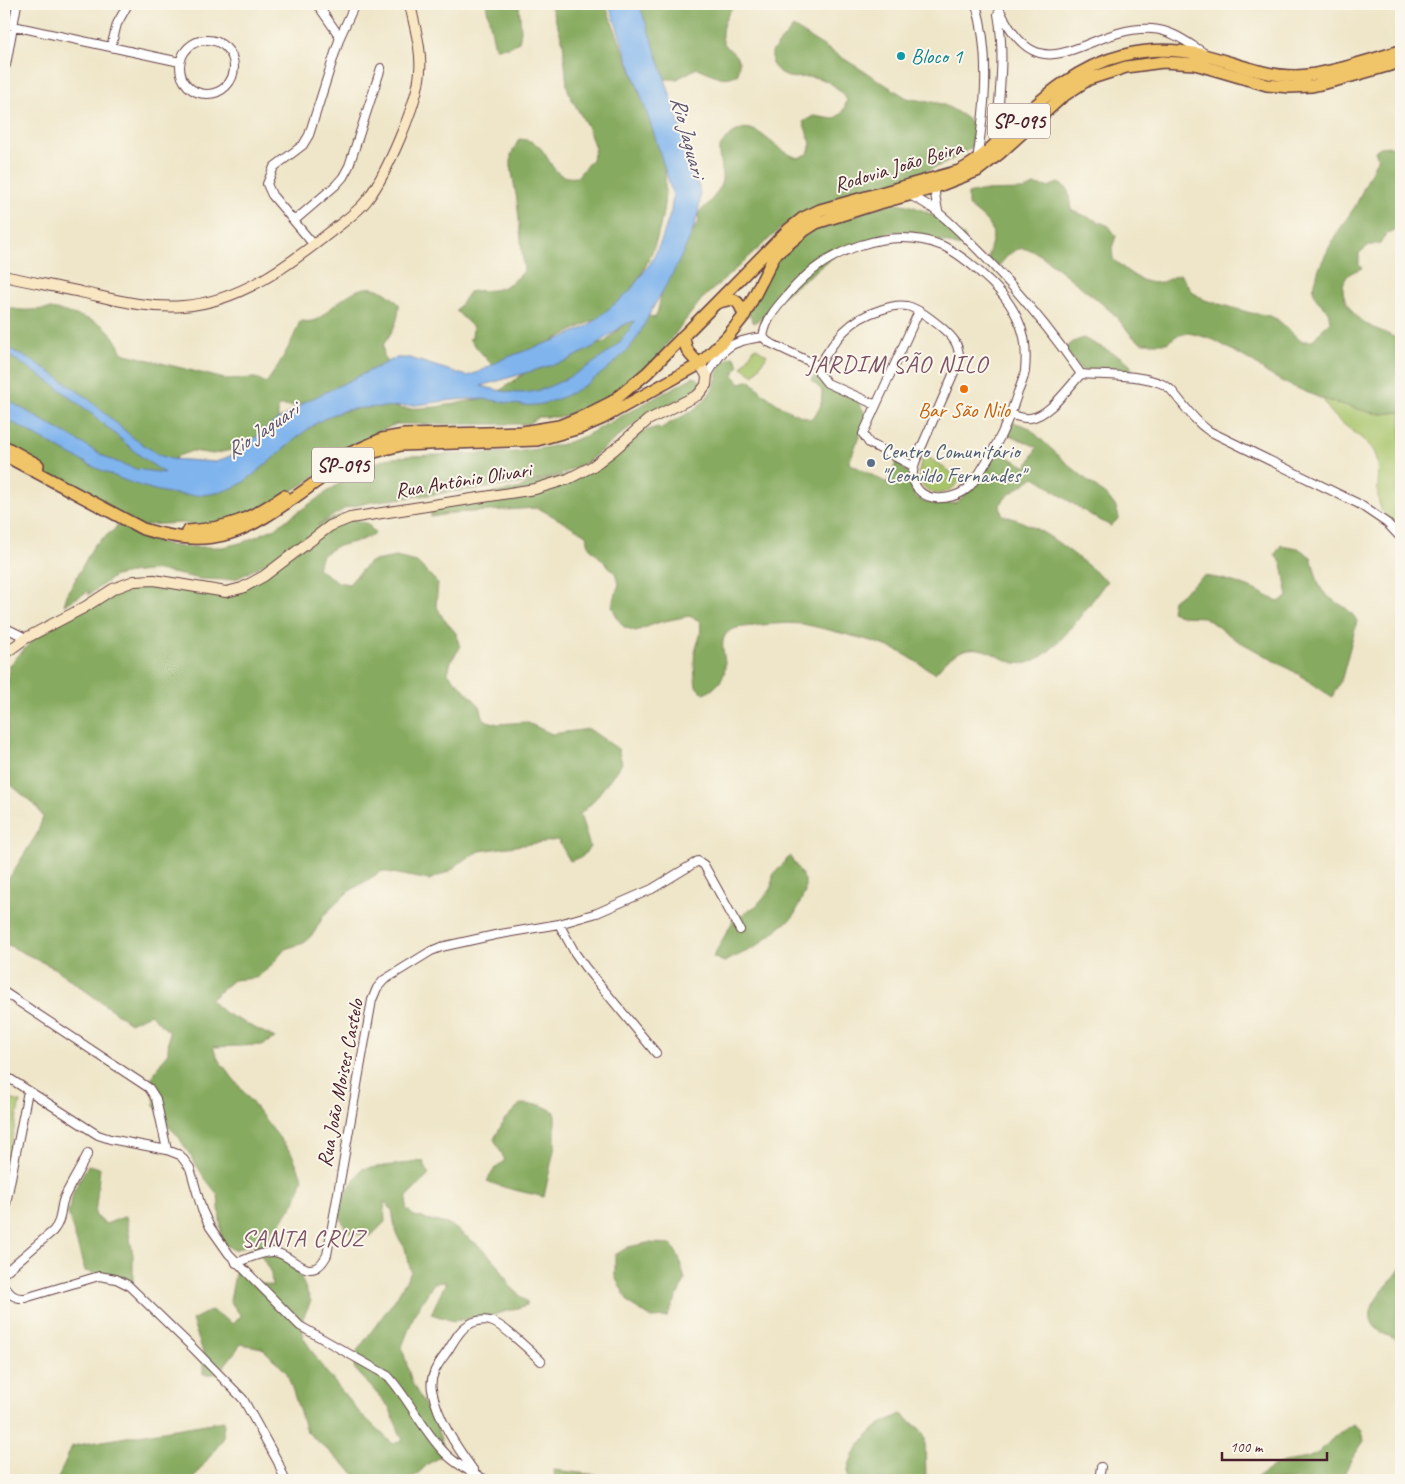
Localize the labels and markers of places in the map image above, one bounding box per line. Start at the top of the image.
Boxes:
place label: Bloco 1 [911,43,964,69]
marker: Bloco 1 [895,50,907,62]
marker: Bar São Nilo [958,383,970,395]
place label: Bar São Nilo [918,397,1012,423]
place label: Centro Comunitário "Leonildo Fernandes" [881,438,1029,488]
marker: Centro Comunitário "Leonildo Fernandes" [865,457,877,469]

